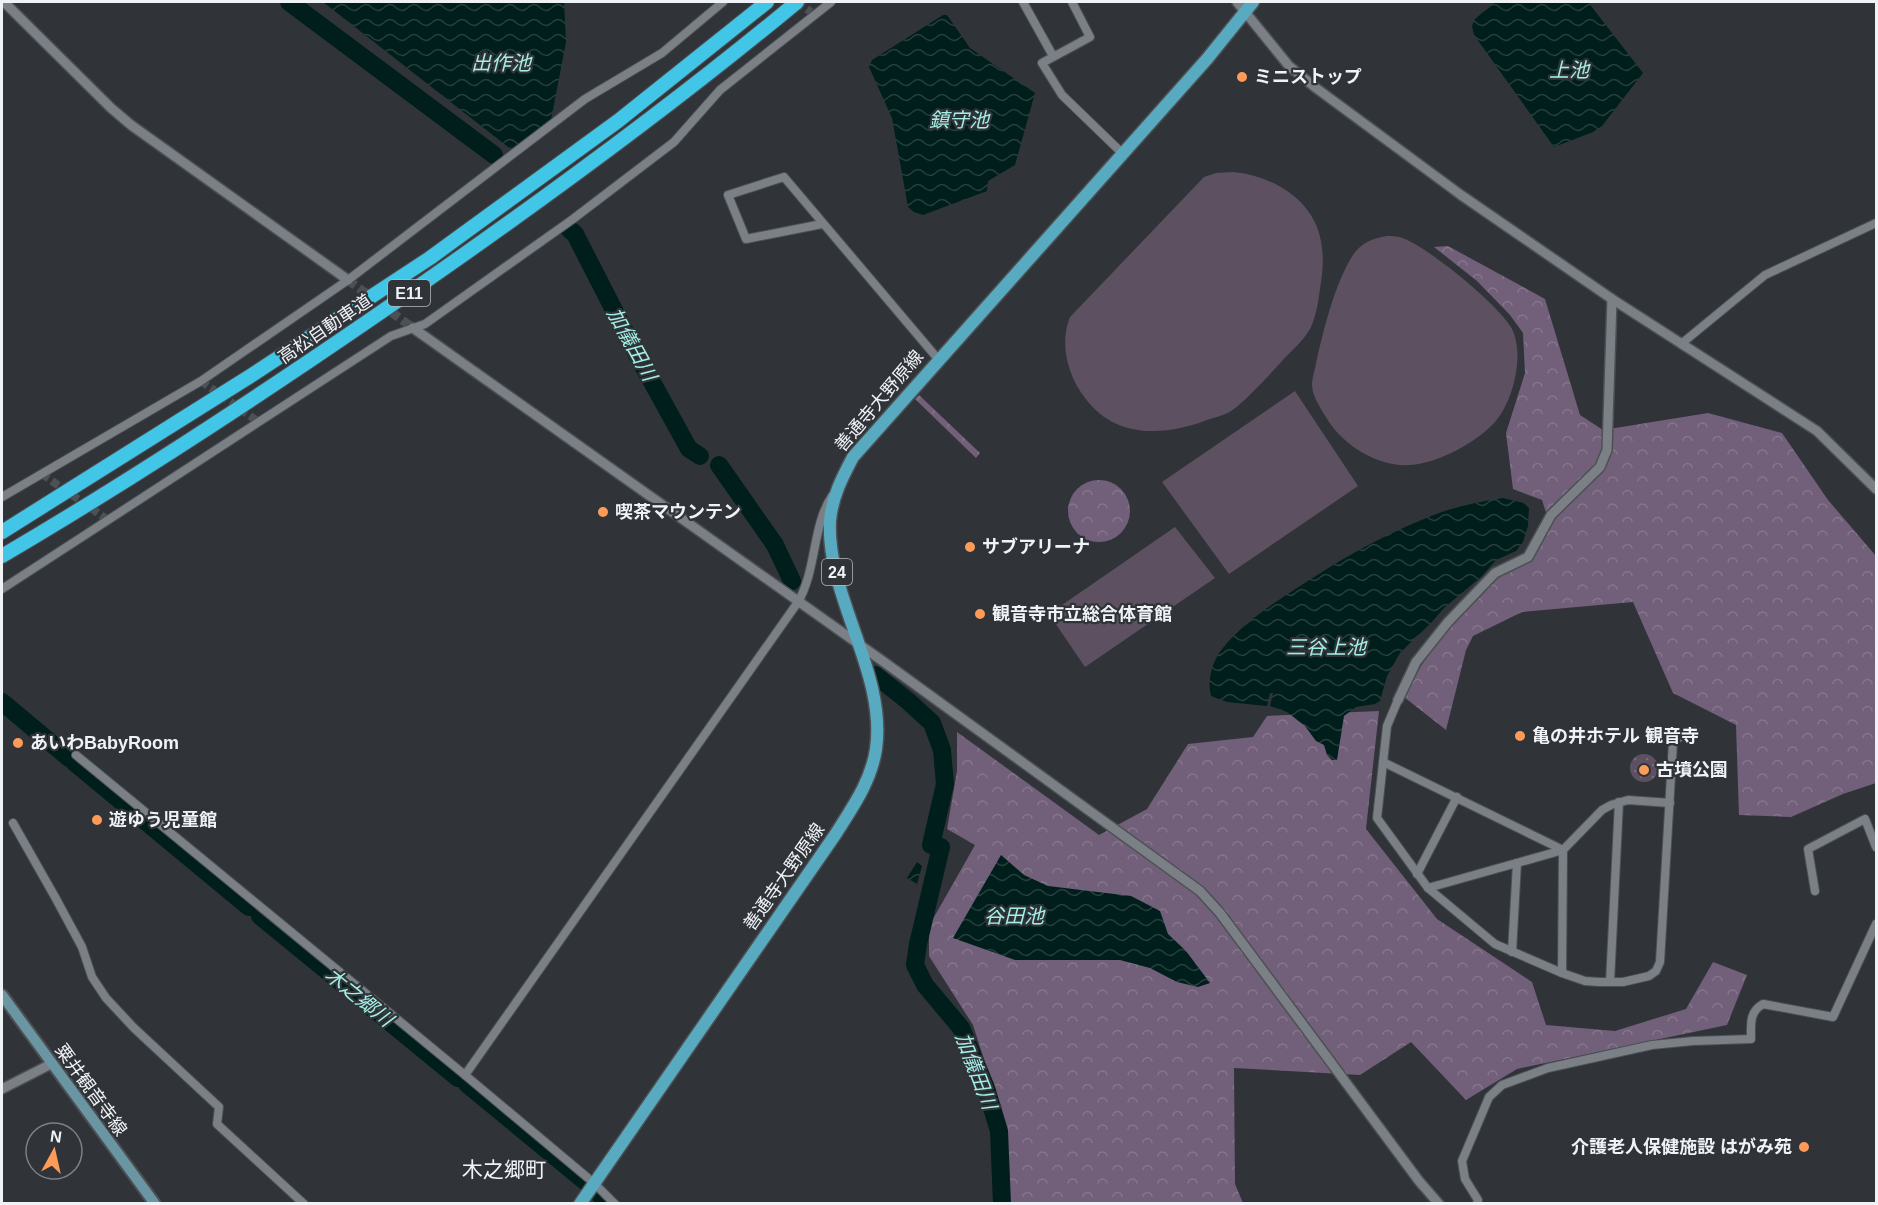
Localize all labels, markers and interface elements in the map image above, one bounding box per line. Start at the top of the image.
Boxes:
water label: 出作池 [471,52,533,74]
water label: 上池 [1549,59,1591,81]
place label: ミニストップ [1254,67,1362,87]
marker: ミニストップ [1235,70,1249,84]
water label: 鎮守池 [929,109,991,131]
road number: E11 [388,280,430,306]
street label: 高松自動車道 [275,291,375,367]
water label: 加儀田川 [603,304,662,386]
street label: 善通寺大野原線 [831,346,927,456]
place label: 喫茶マウンテン [615,502,741,522]
marker: 喫茶マウンテン [596,505,610,519]
place label: サブアリーナ [982,537,1090,557]
marker: サブアリーナ [963,540,977,554]
road number: 24 [822,559,852,585]
place label: 観音寺市立総合体育館 [992,604,1172,624]
marker: 観音寺市立総合体育館 [973,607,987,621]
water label: 三谷上池 [1286,636,1368,658]
place label: 亀の井ホテル 観音寺 [1532,725,1699,746]
marker: 亀の井ホテル 観音寺 [1513,729,1527,743]
place label: あいわBabyRoom [30,733,179,753]
marker: あいわBabyRoom [11,736,25,750]
place label: 古墳公園 [1656,760,1728,780]
marker: 古墳公園 [1637,763,1651,777]
place label: 遊ゆう児童館 [109,810,217,830]
marker: 遊ゆう児童館 [90,813,104,827]
street label: 善通寺大野原線 [740,820,828,934]
water label: 谷田池 [984,905,1046,927]
water label: 木之郷川 [321,963,399,1032]
water label: 加儀田川 [951,1030,1001,1114]
street label: 粟井観音寺線 [51,1040,131,1140]
north arrow [24,1121,84,1181]
text: N [49,1127,63,1146]
place label: 介護老人保健施設 はがみ苑 [1571,1137,1792,1157]
marker: 介護老人保健施設 はがみ苑 [1797,1140,1811,1154]
district label: 木之郷町 [462,1158,546,1181]

